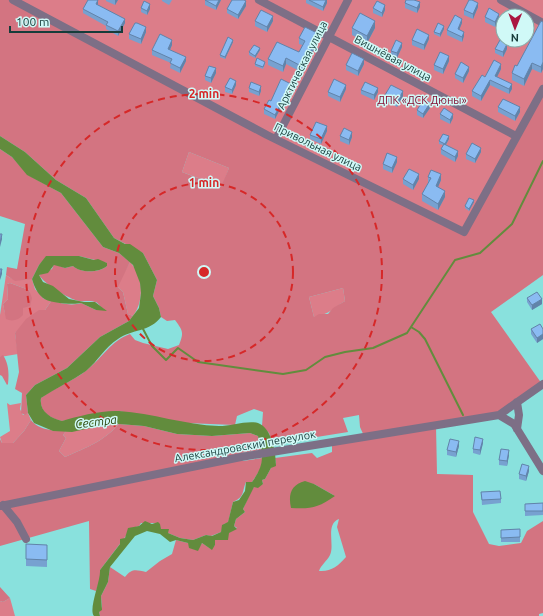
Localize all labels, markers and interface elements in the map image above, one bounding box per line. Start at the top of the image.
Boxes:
scale bar [10,8,122,34]
north arrow [495,8,535,48]
text: 100 m [16,15,49,28]
street label: Арктическая улица [275,19,329,111]
text: N [511,32,519,44]
street label: Вишнёвая улица [353,33,433,83]
text: 2 min [189,87,219,100]
park label: ДПК «ДСК Дюны» [377,94,467,106]
street label: Привольная улица [272,121,364,173]
text: 1 min [189,176,219,189]
centre of rings [197,265,211,279]
water label: Сестра [74,412,118,430]
street label: Александровский переулок [174,428,317,464]

